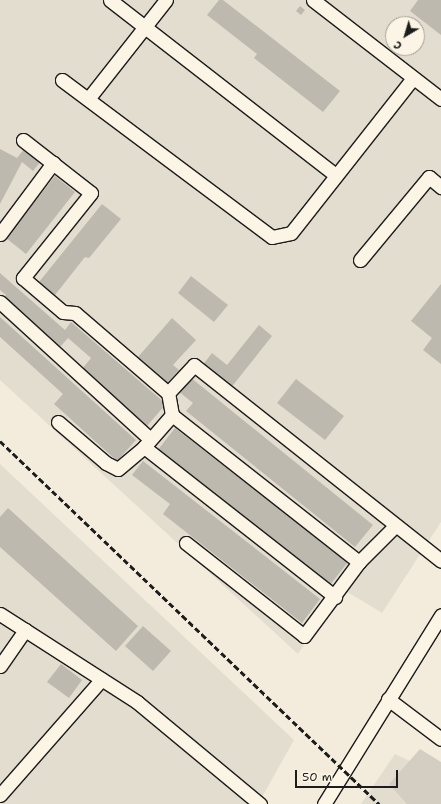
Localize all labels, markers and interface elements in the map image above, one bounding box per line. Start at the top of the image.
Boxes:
north arrow [385,16,425,56]
text: С [391,37,405,53]
scale bar [297,762,400,788]
text: 50 m [302,769,332,785]

